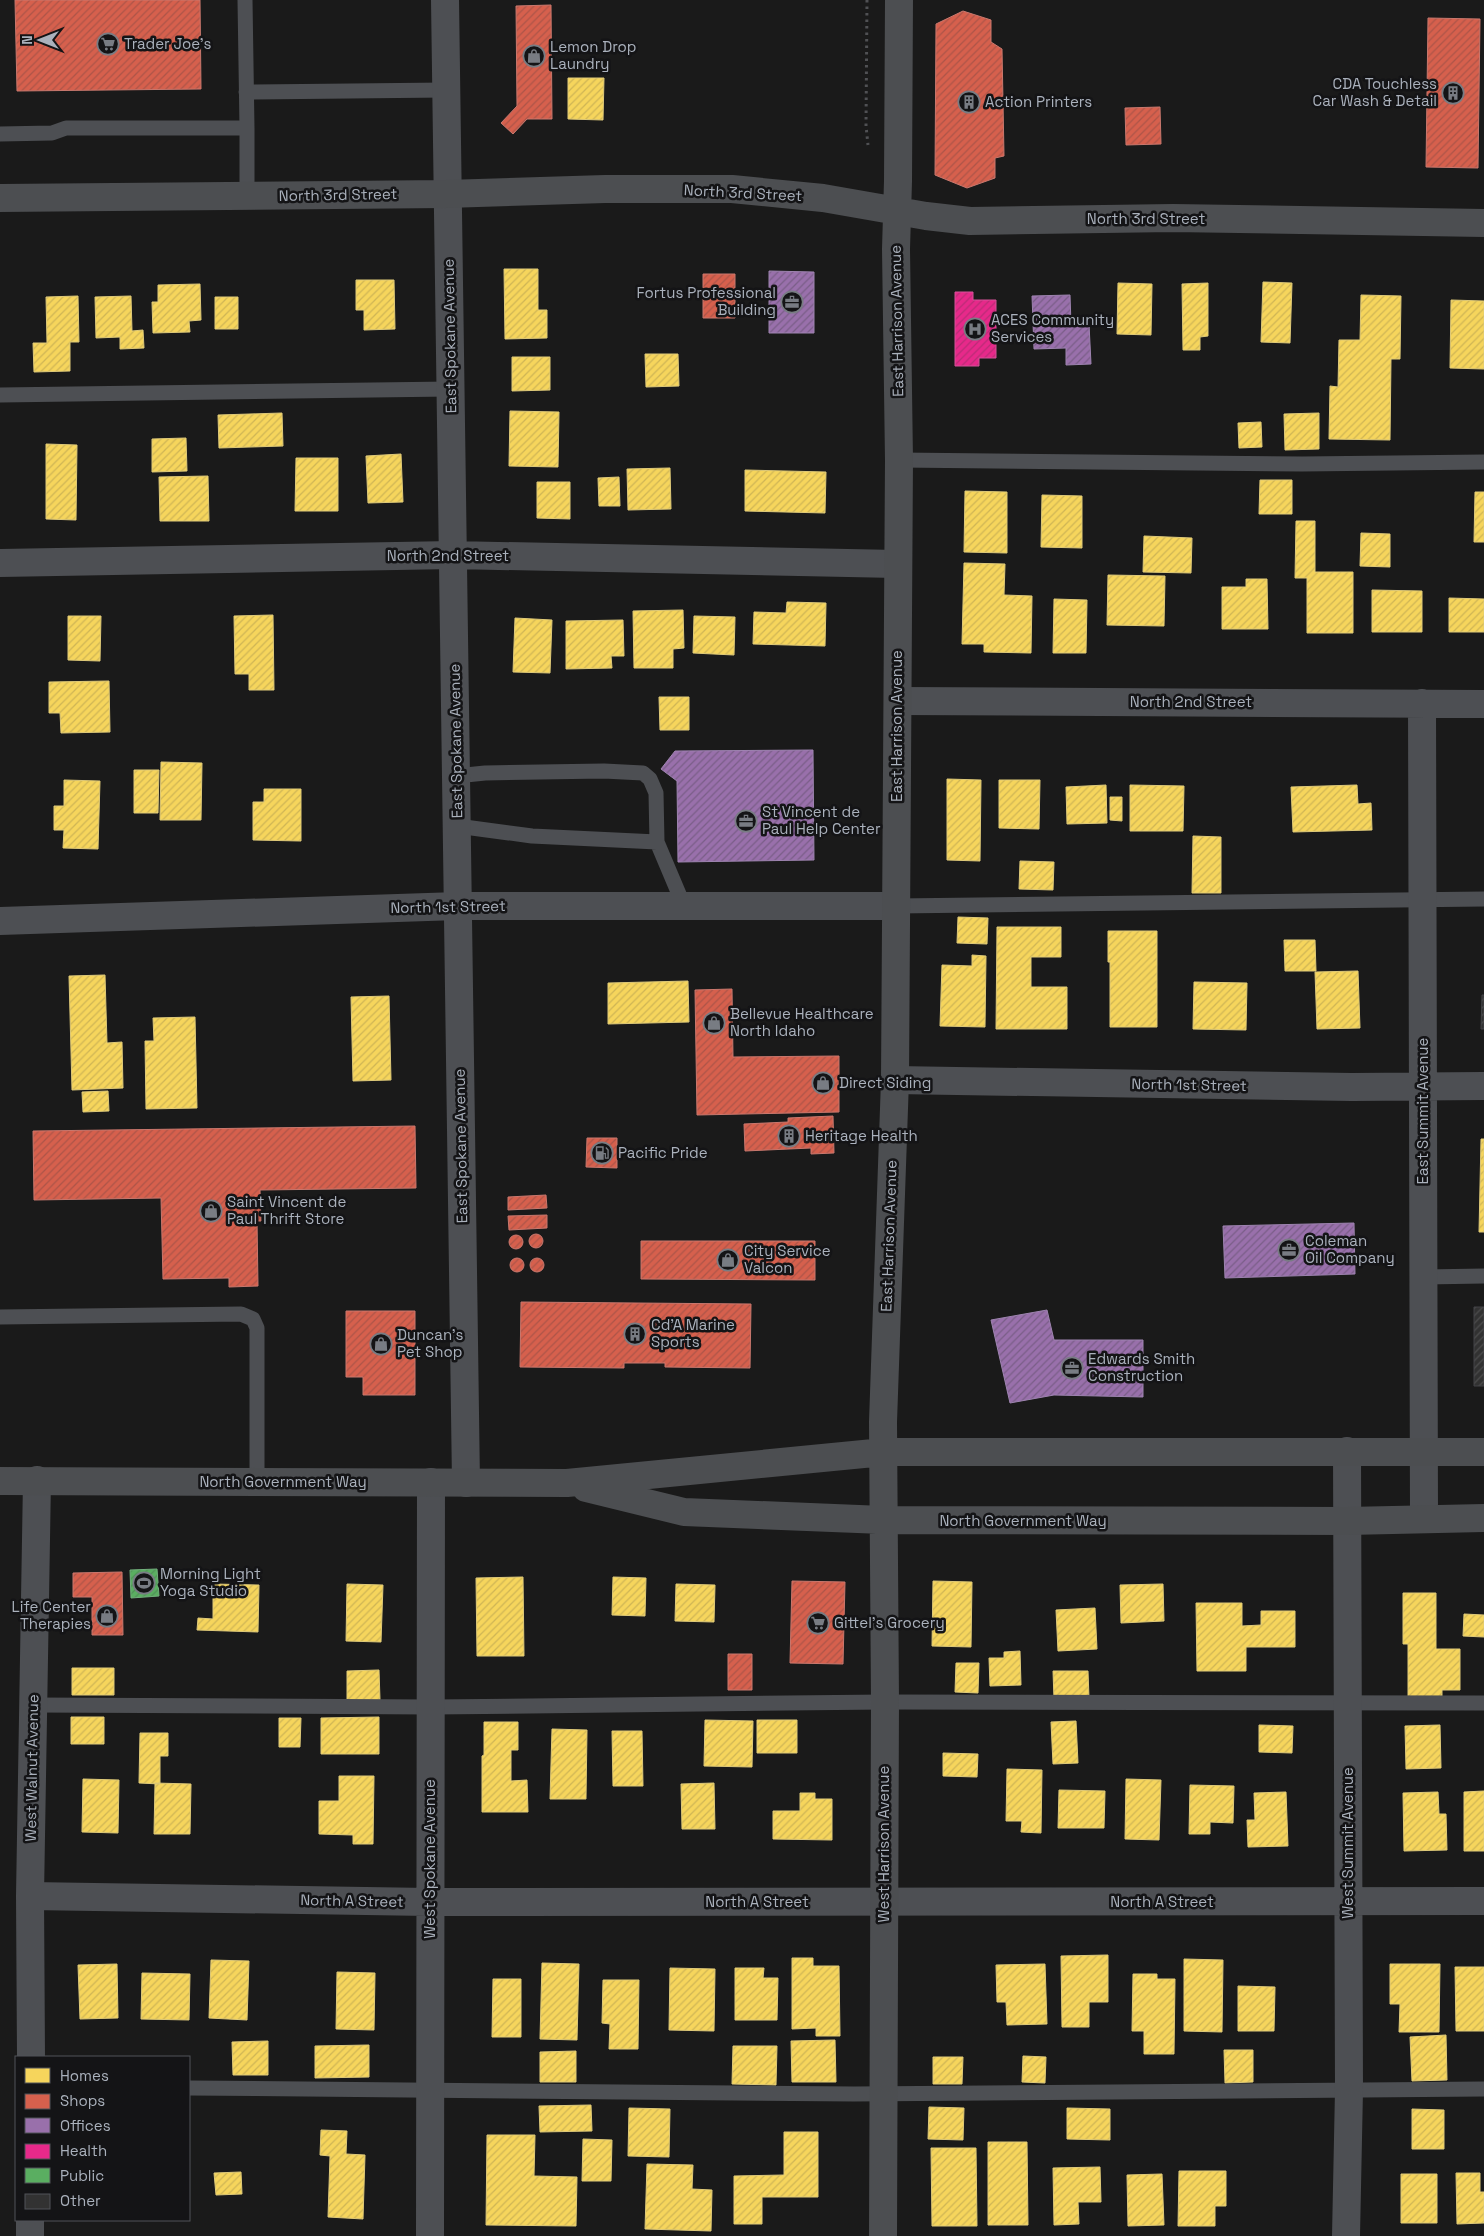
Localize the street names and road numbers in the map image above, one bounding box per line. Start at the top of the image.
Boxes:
street label: North 3rd Street [683,180,803,205]
street label: North 3rd Street [279,184,398,205]
street label: North 3rd Street [1087,209,1205,228]
street label: East Harrison Avenue [886,245,907,397]
street label: East Spokane Avenue [439,258,460,414]
street label: North 2nd Street [387,546,509,565]
street label: East Harrison Avenue [887,650,906,802]
street label: East Spokane Avenue [445,663,466,819]
street label: North 2nd Street [1130,692,1252,711]
street label: North 1st Street [390,896,506,917]
street label: East Summit Avenue [1413,1037,1432,1184]
street label: East Spokane Avenue [450,1068,471,1224]
street label: North 1st Street [1131,1074,1247,1095]
street label: East Harrison Avenue [876,1160,901,1312]
street label: North Government Way [199,1472,367,1491]
street label: North Government Way [939,1511,1107,1530]
street label: West Walnut Avenue [21,1694,42,1842]
street label: West Harrison Avenue [874,1766,893,1922]
street label: West Summit Avenue [1338,1767,1357,1919]
street label: West Spokane Avenue [420,1779,439,1939]
street label: North A Street [300,1890,404,1911]
street label: North A Street [705,1892,809,1911]
street label: North A Street [1110,1892,1214,1911]

